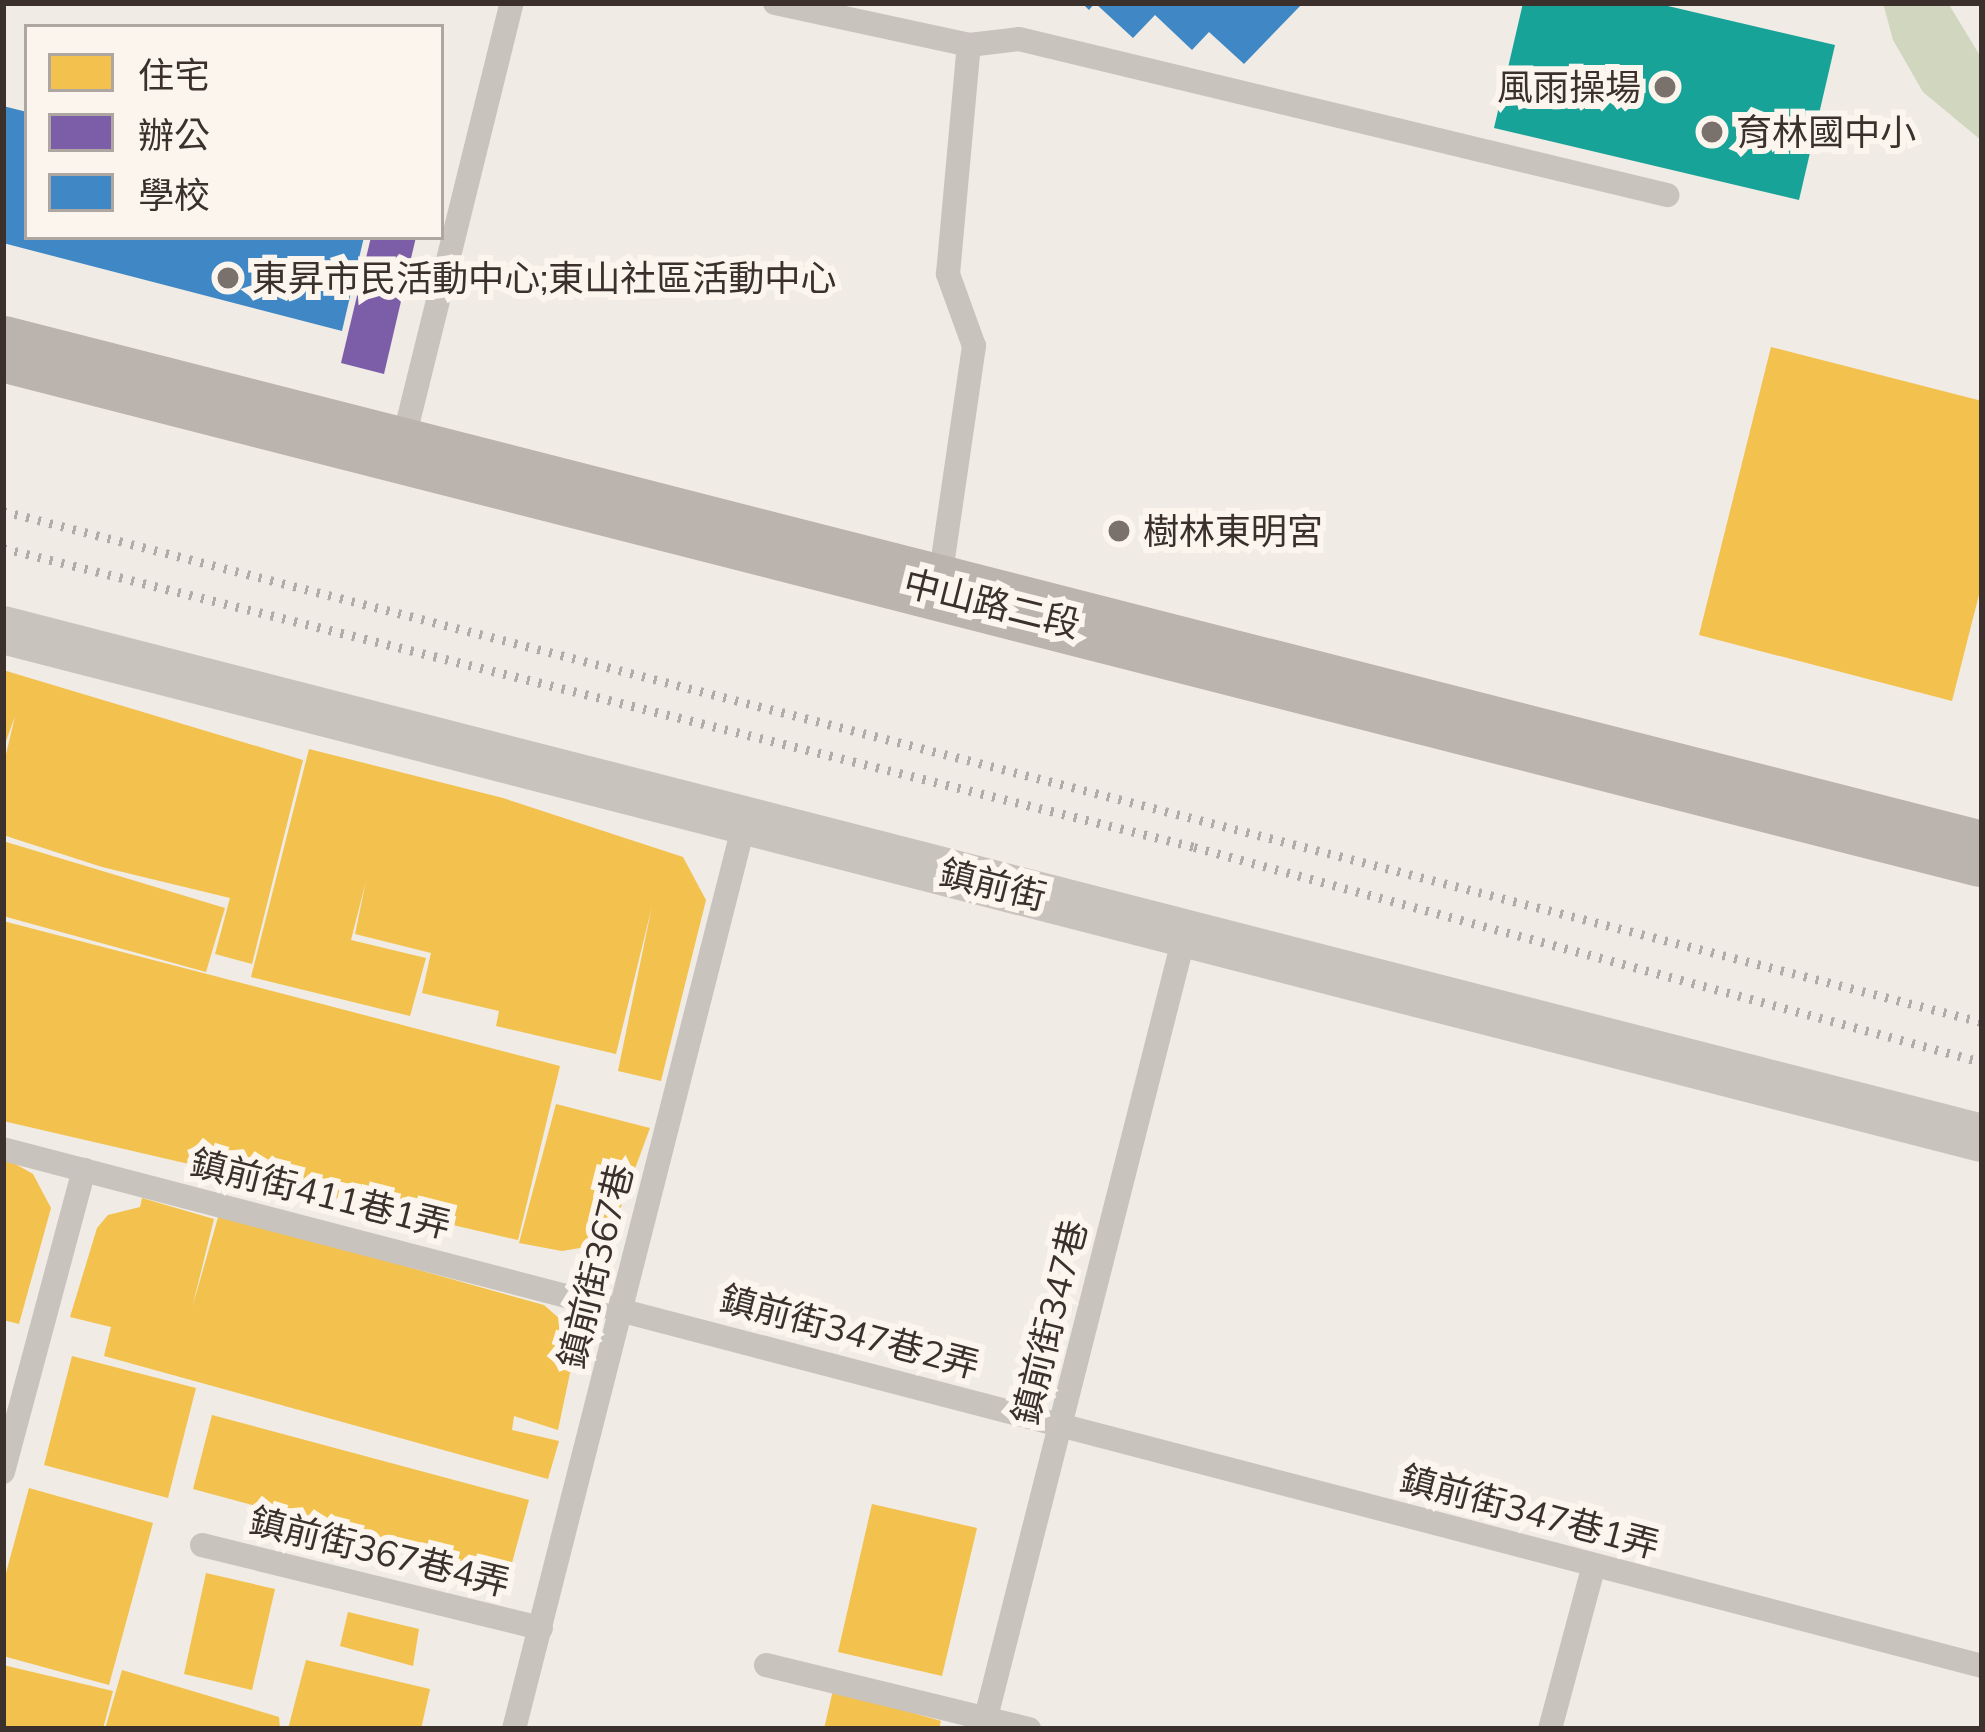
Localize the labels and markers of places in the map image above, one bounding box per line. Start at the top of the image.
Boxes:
place label: 風雨操場 [1497,65,1641,109]
marker: 風雨操場 [1652,74,1678,100]
place label: 育林國中小 [1736,110,1916,154]
marker: 育林國中小 [1699,119,1725,145]
place label: 東昇市民活動中心;東山社區活動中心 [252,256,836,300]
marker: 東昇市民活動中心;東山社區活動中心 [215,265,241,291]
place label: 樹林東明宮 [1143,509,1323,553]
marker: 樹林東明宮 [1106,518,1132,544]

